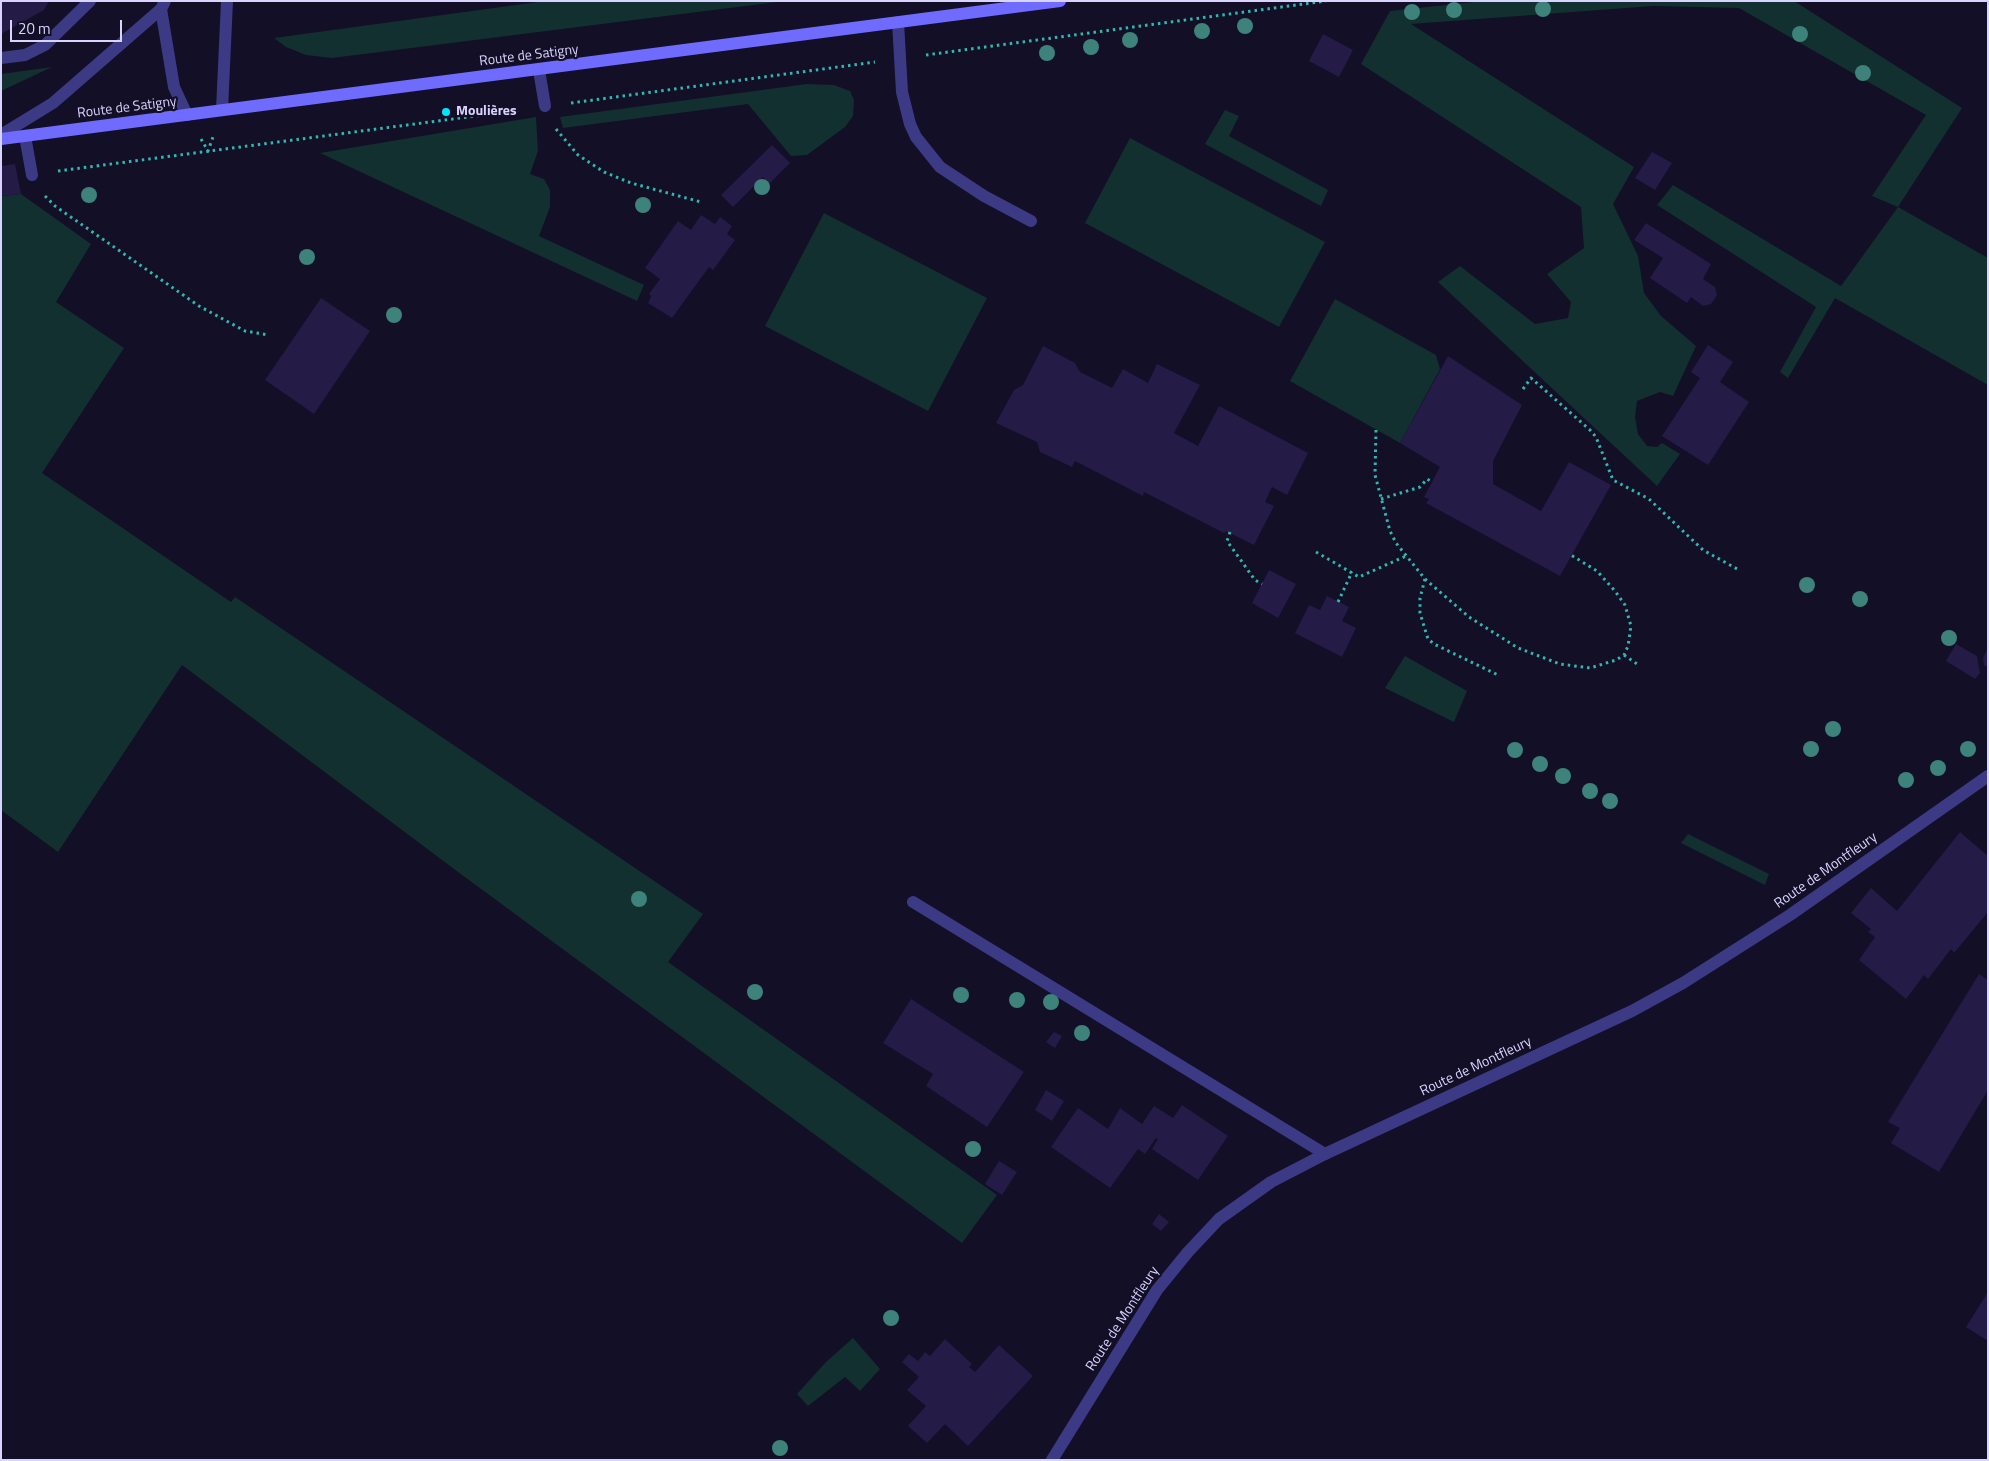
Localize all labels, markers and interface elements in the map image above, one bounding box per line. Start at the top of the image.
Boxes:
scale bar [12,10,125,42]
text: 20 m [18,17,51,40]
street label: Route de Satigny [478,42,580,70]
street label: Route de Satigny [76,94,178,122]
place label: Moulières [456,104,517,120]
marker: Moulières [440,106,452,118]
street label: Route de Montfleury [1771,829,1881,913]
street label: Route de Montfleury [1417,1034,1535,1100]
street label: Route de Montfleury [1083,1264,1163,1374]

